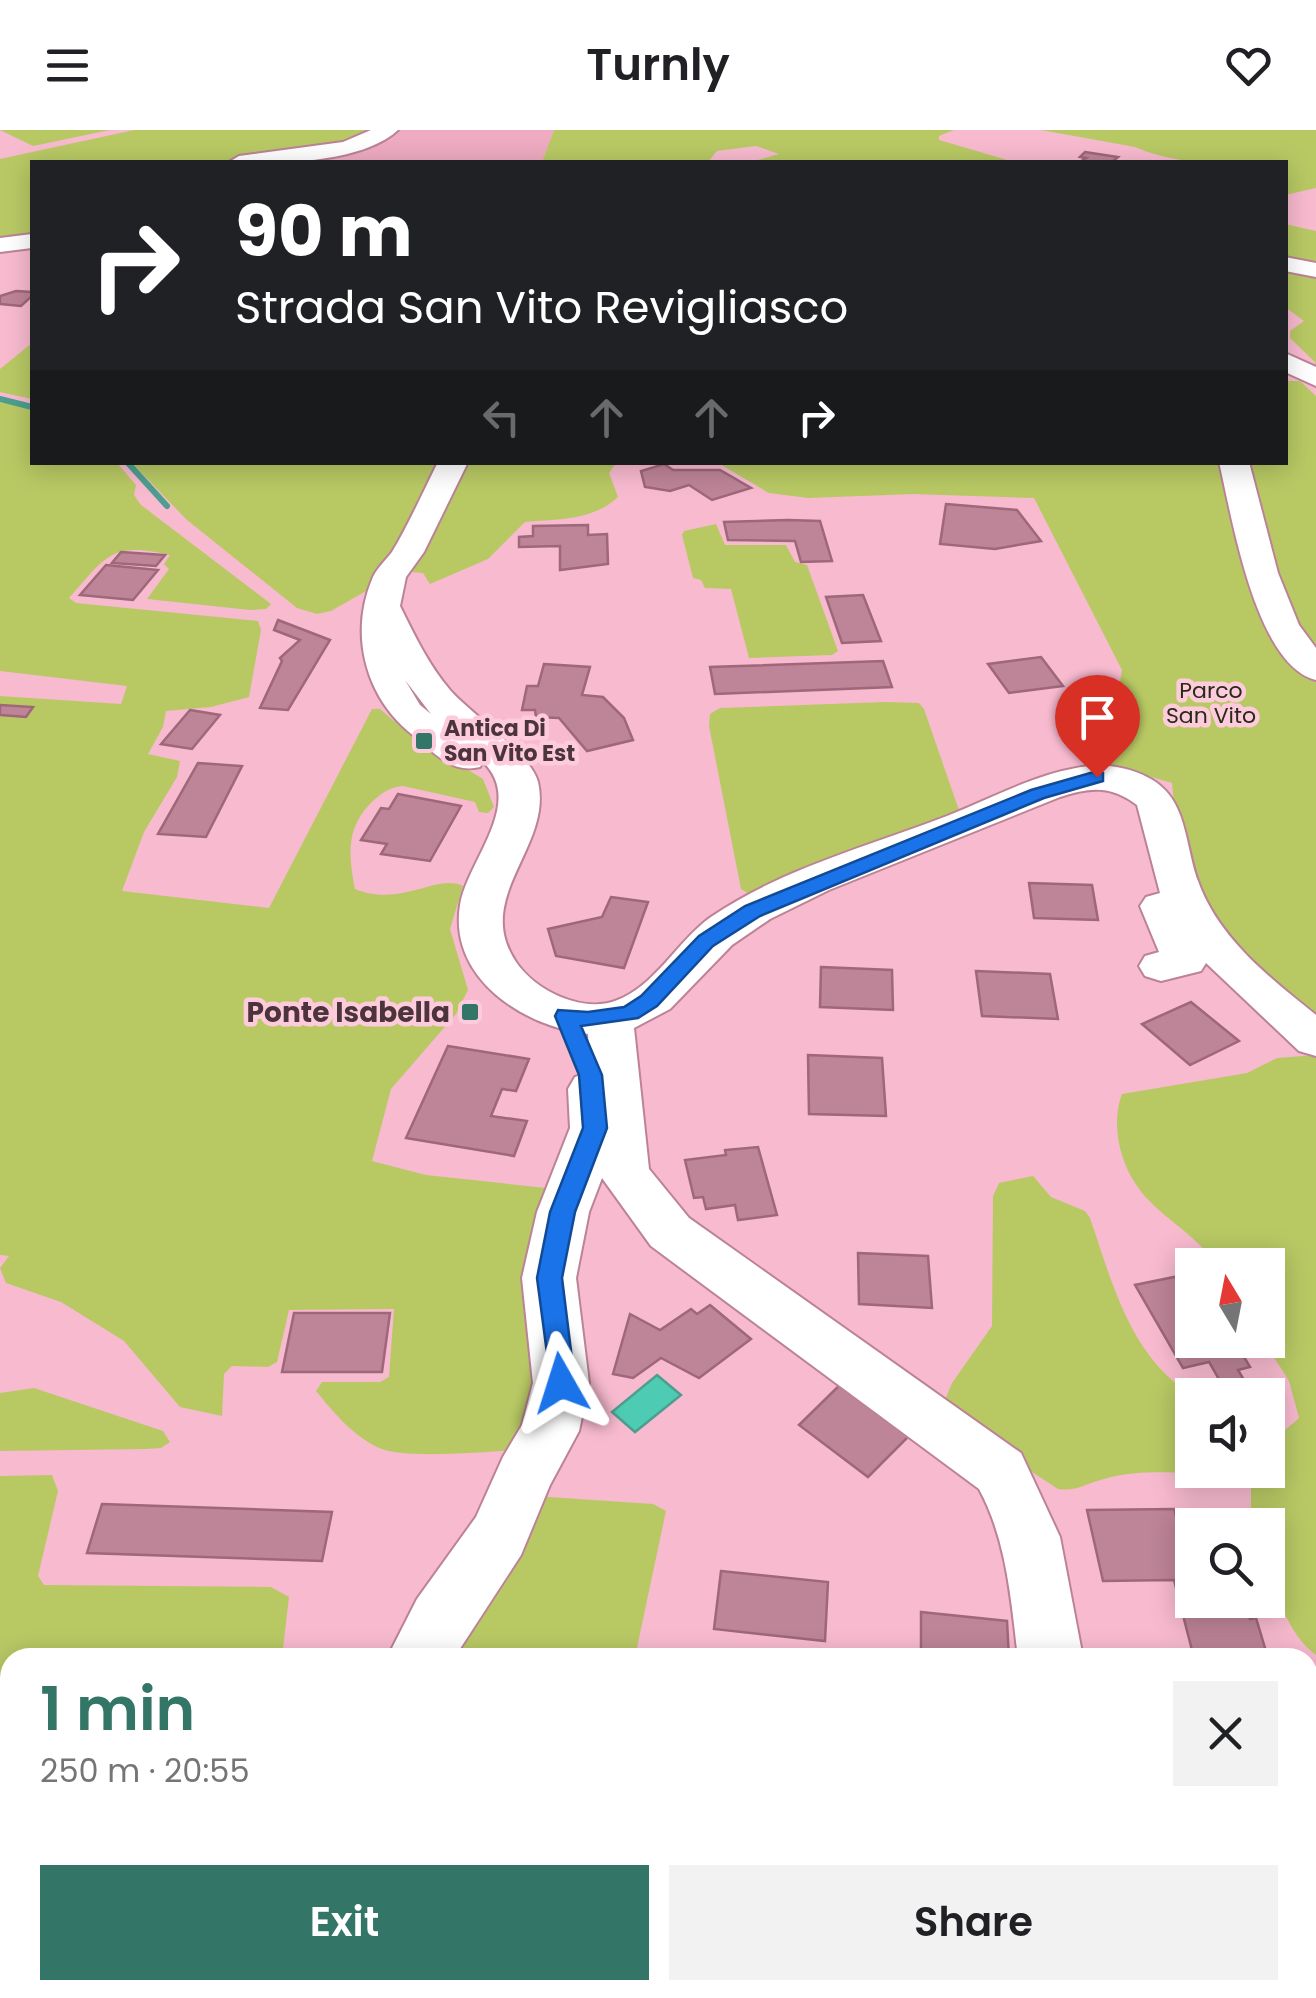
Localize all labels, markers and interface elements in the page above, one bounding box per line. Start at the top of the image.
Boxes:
text: Turnly [586,33,730,96]
icon: menu [40,38,95,93]
icon: heart [1221,38,1276,93]
text: 90 m [235,182,413,281]
icon: right [70,200,200,330]
text: Strada San Vito Revigliasco [235,276,848,339]
icon: left [474,390,529,445]
icon: ahead [579,390,634,445]
icon: ahead [684,390,739,445]
icon: right [789,390,844,445]
pin [1055,675,1140,778]
park label: Parco San Vito [1166,675,1256,731]
icon: arrive [1070,690,1125,745]
place label: Antica Di San Vito Est [444,713,575,769]
marker: Antica Di San Vito Est [413,730,435,752]
place label: Ponte Isabella [247,993,450,1032]
marker: Ponte Isabella [459,1001,481,1023]
north arrow [1175,1248,1285,1358]
map controls [1175,1248,1285,1618]
position arrow [509,1331,613,1435]
button: sound [1175,1378,1285,1488]
button: search [1175,1508,1285,1618]
text: 1 min [40,1667,195,1751]
button: close [1173,1681,1278,1786]
text: 250 m · 20:55 [40,1748,249,1793]
button: Exit [40,1865,649,1980]
button: Share [669,1865,1278,1980]

